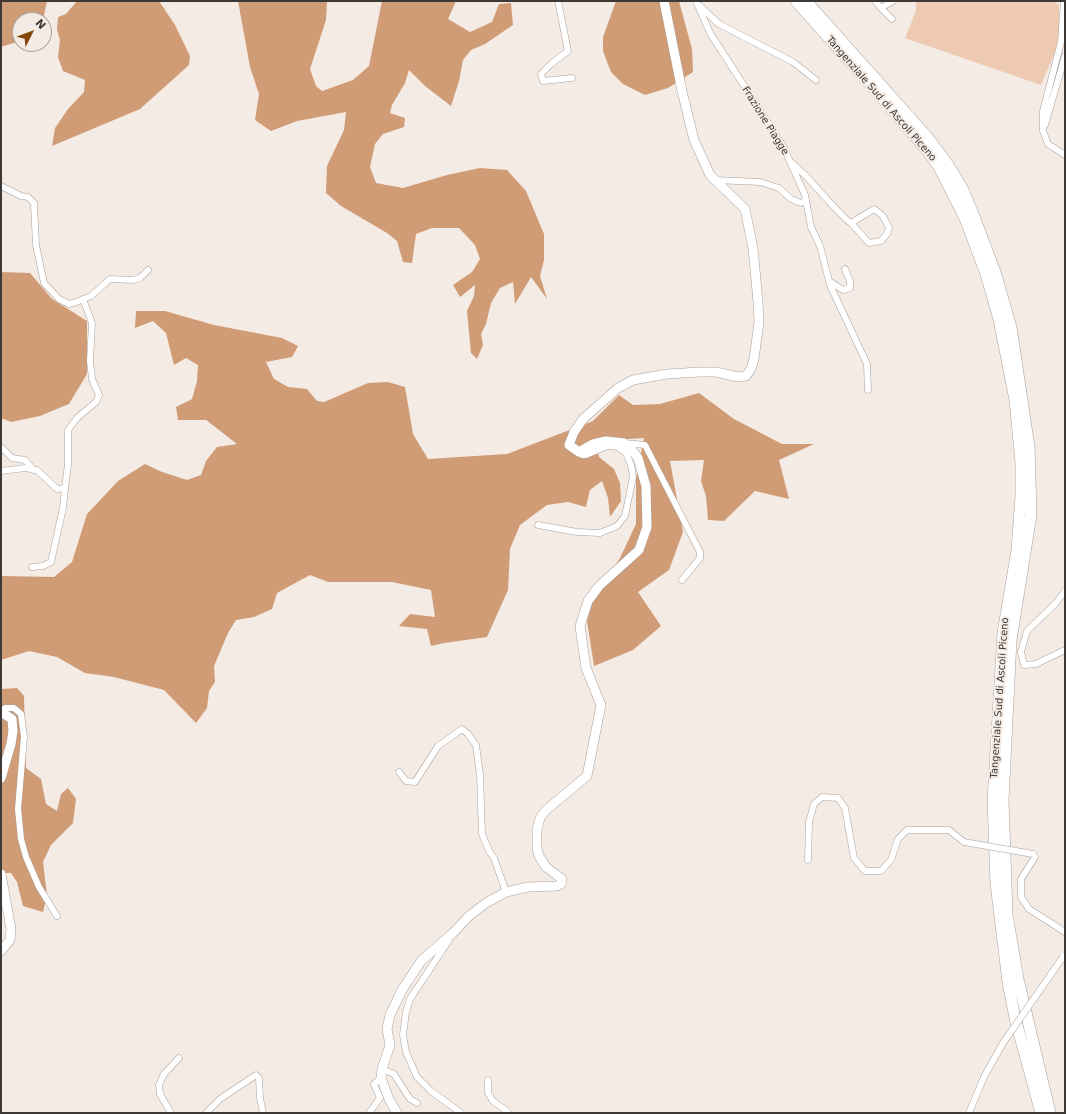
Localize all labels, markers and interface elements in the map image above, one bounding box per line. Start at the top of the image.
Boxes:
north arrow [12,12,52,52]
text: N [33,17,48,32]
street label: Tangenziale Sud di Ascoli Piceno [823,34,939,164]
street label: Frazione Piagge [739,84,791,158]
street label: Tangenziale Sud di Ascoli Piceno [988,617,1012,779]

